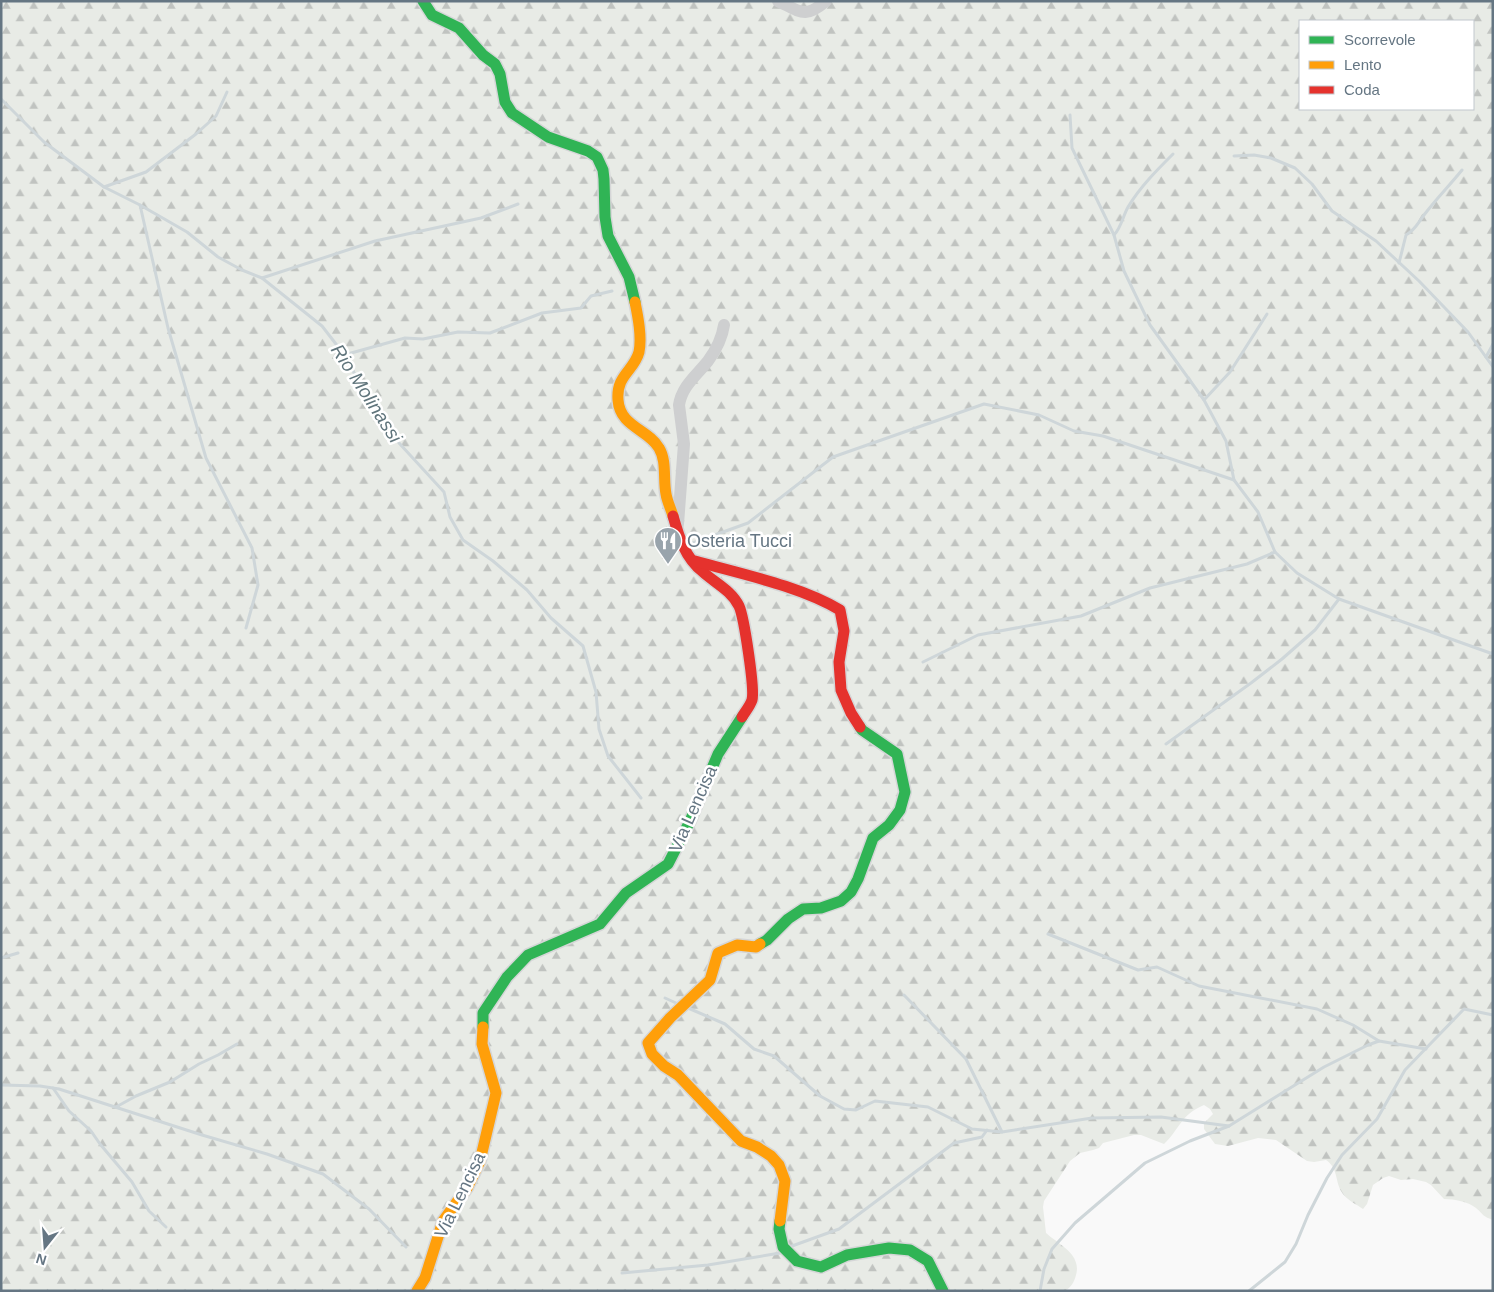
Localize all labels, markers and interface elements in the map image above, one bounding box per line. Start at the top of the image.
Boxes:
legend [1299,20,1474,110]
text: Scorrevole [1344,31,1416,48]
text: Lento [1344,56,1382,73]
text: Coda [1344,81,1381,98]
water label: Rio Molinassi [327,340,407,447]
restaurant icon: Osteria Tucci [653,526,683,565]
place label: Osteria Tucci [687,531,792,551]
street label: Via Lencisa [665,762,721,855]
street label: Via Lencisa [431,1148,490,1241]
north arrow [20,1222,70,1272]
text: N [34,1250,48,1269]

